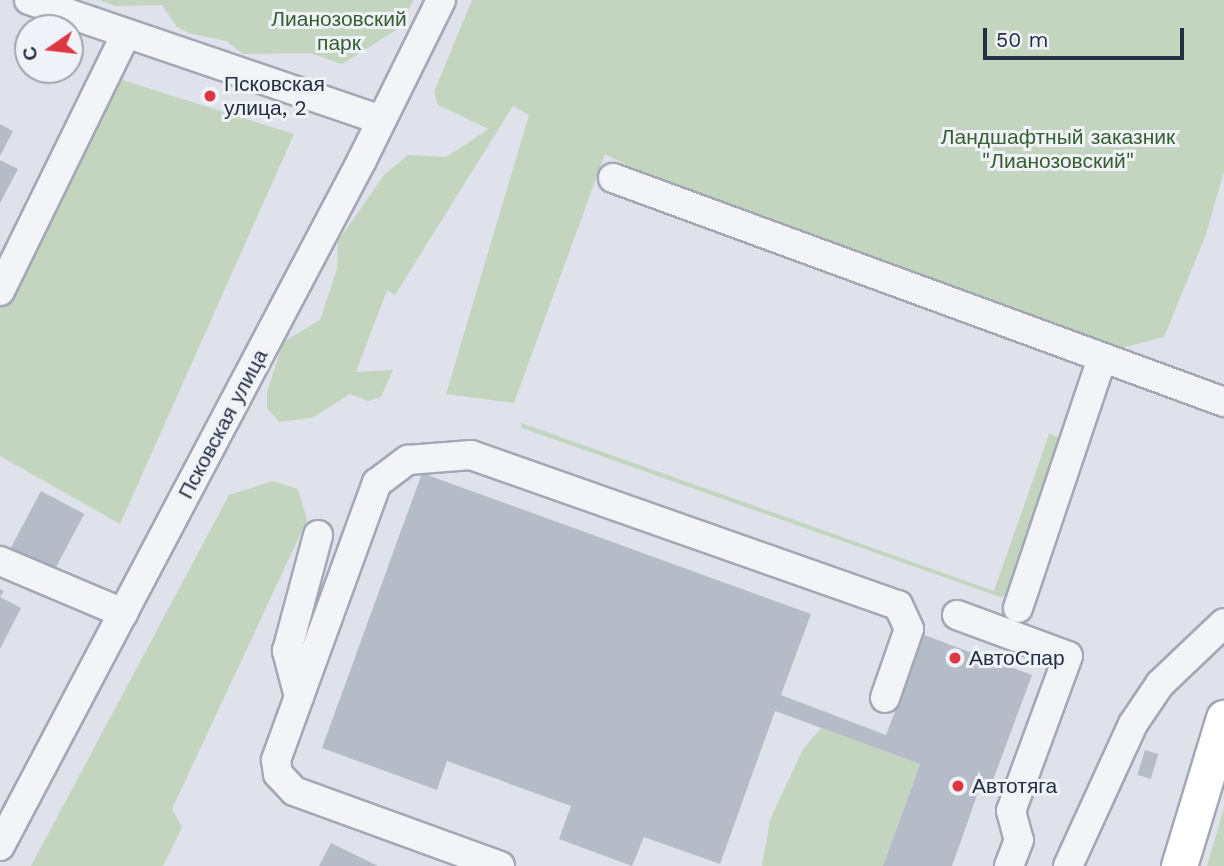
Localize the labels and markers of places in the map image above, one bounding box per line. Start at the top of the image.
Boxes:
place label: Псковская улица, 2 [224,71,325,121]
marker: Псковская улица, 2 [202,88,218,104]
place label: АвтоСпар [969,645,1065,671]
marker: АвтоСпар [947,650,963,666]
place label: Автотяга [972,773,1057,799]
marker: Автотяга [950,778,966,794]

